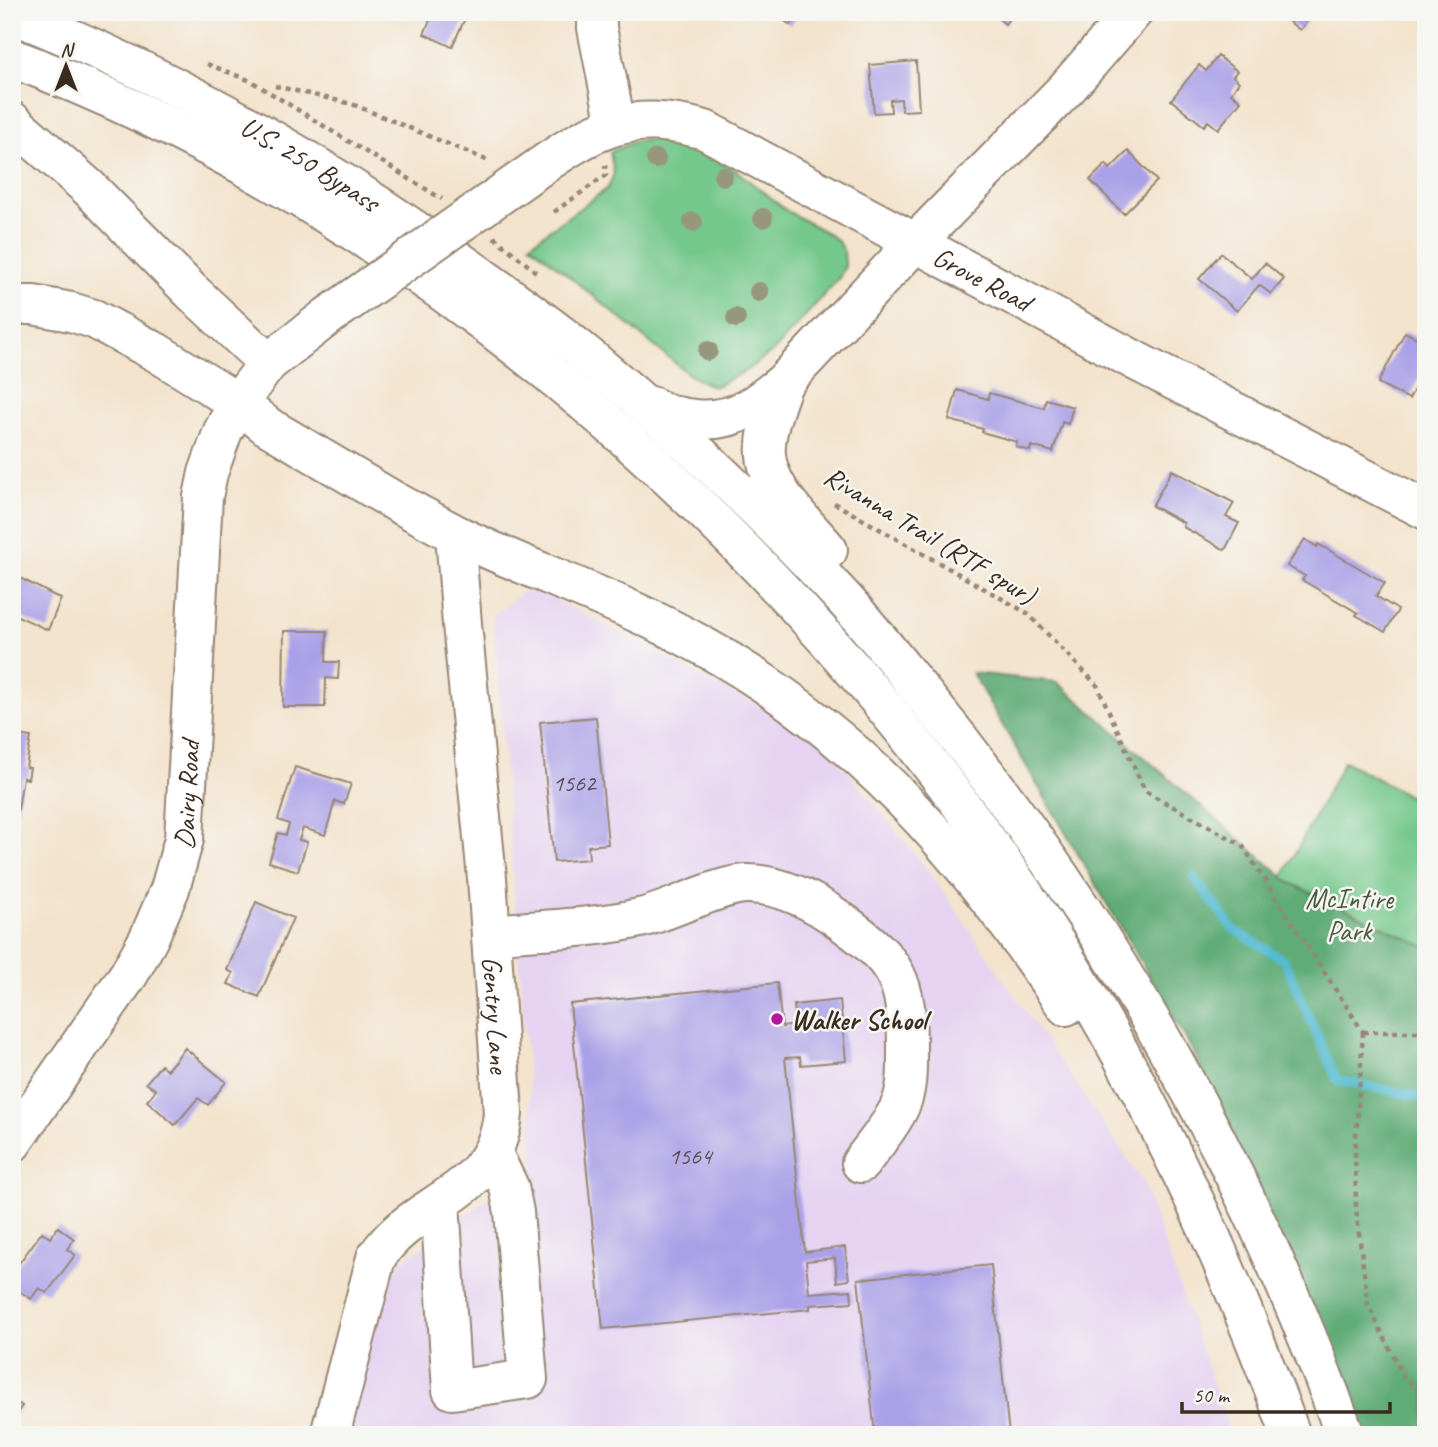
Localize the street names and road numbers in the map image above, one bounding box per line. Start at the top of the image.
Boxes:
street label: U.S. 250 Bypass [235,108,388,220]
street label: Grove Road [928,238,1041,321]
street label: Rivanna Trail (RTF spur) [818,458,1044,613]
street label: Dairy Road [165,736,207,852]
street label: Gentry Lane [475,955,518,1076]

